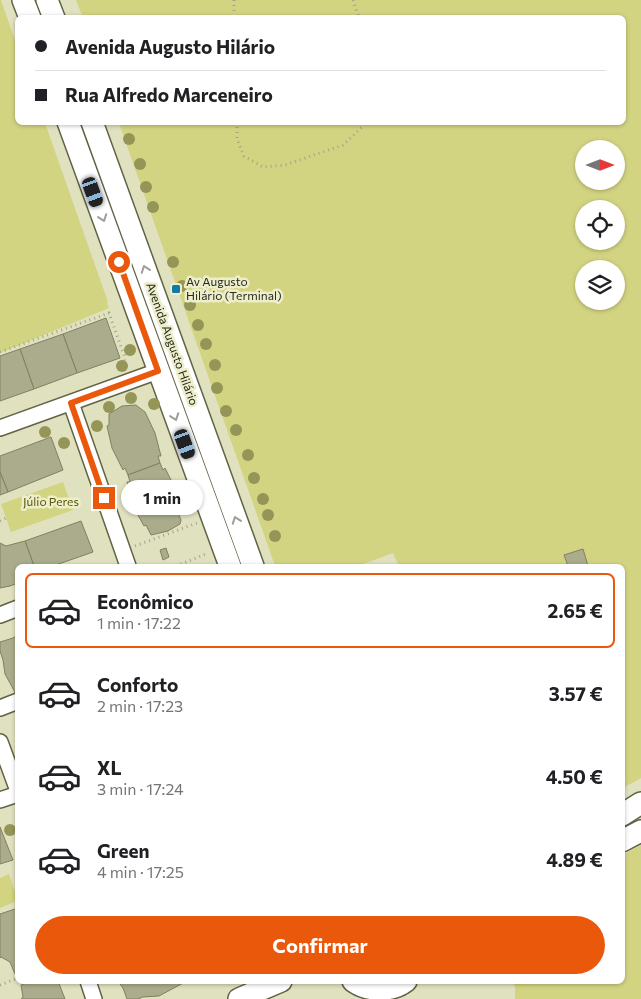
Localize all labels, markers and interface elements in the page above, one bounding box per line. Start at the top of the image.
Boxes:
text: Avenida Augusto Hilário [65,35,275,58]
text: Rua Alfredo Marceneiro [65,83,273,106]
north arrow [575,140,625,190]
map controls [575,140,625,310]
car [80,175,105,209]
button: locate [575,200,625,250]
one-way arrow [97,213,107,221]
route start [108,251,130,273]
button: layers [575,260,625,310]
one-way arrow [141,265,151,274]
place label: Av Augusto Hilário (Terminal) [186,274,282,302]
street label: Avenida Augusto Hilário [144,280,202,407]
marker: Av Augusto Hilário (Terminal) [170,283,182,295]
one-way arrow [169,412,179,420]
car [172,427,197,461]
callout: 1 min [122,480,204,516]
route end [93,487,115,509]
text: 1 min [143,488,181,507]
park label: Júlio Peres [23,494,79,509]
one-way arrow [232,517,242,525]
icon: car [37,588,82,633]
text: Econômico [97,590,194,613]
text: 2.65 € [548,599,603,622]
text: 1 min · 17:22 [97,613,181,632]
icon: car [37,671,82,716]
text: Conforto [97,673,178,696]
text: 3.57 € [549,682,603,705]
text: 2 min · 17:23 [97,696,183,715]
icon: car [37,754,82,799]
text: XL [97,756,122,779]
text: 4.50 € [546,765,603,788]
text: 3 min · 17:24 [97,779,184,798]
icon: car [37,837,82,882]
text: Green [97,839,149,862]
text: 4.89 € [546,848,603,871]
text: 4 min · 17:25 [97,862,184,881]
button: Confirmar [35,916,605,974]

